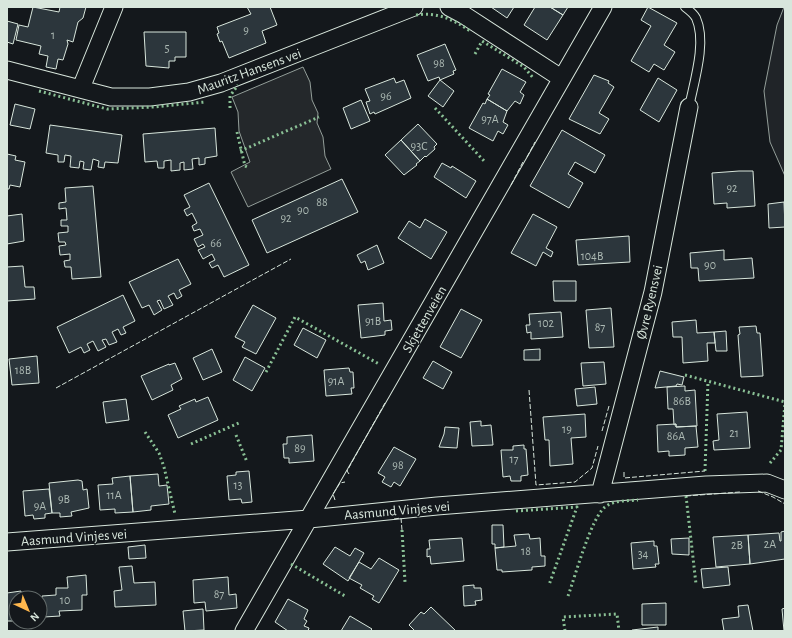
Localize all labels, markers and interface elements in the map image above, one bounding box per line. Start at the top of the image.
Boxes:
house number: 9 [243,24,249,36]
house number: 1 [51,29,55,41]
house number: 5 [164,42,170,54]
street label: Mauritz Hansens vei [195,47,303,97]
house number: 98 [433,57,445,69]
house number: 96 [380,90,392,102]
house number: 97A [481,113,499,125]
house number: 93C [411,140,427,152]
house number: 92 [726,182,738,194]
house number: 88 [316,196,328,208]
house number: 90 [297,204,309,216]
house number: 92 [280,212,292,224]
house number: 66 [210,237,222,249]
house number: 104B [581,250,603,262]
house number: 90 [704,259,716,271]
street label: Øvre Ryensvei [634,263,665,341]
street label: Skjettenveien [400,284,450,355]
house number: 91B [365,315,381,327]
house number: 102 [538,317,554,329]
house number: 87 [595,321,605,333]
house number: 18B [15,364,31,376]
house number: 91A [328,375,344,387]
house number: 86B [673,395,691,407]
house number: 19 [562,423,572,435]
house number: 21 [729,427,739,439]
house number: 86A [667,430,685,442]
house number: 89 [294,442,306,454]
house number: 17 [509,453,519,465]
house number: 98 [392,459,404,471]
house number: 13 [233,479,243,491]
house number: 11A [106,489,122,501]
house number: 9B [58,493,70,505]
street label: Aasmund Vinjes vei [343,499,451,523]
house number: 9A [34,500,46,512]
street label: Aasmund Vinjes vei [20,527,128,549]
house number: 2A [764,538,776,550]
house number: 2B [731,539,743,551]
house number: 18 [521,545,531,557]
house number: 34 [638,548,649,560]
house number: 87 [214,588,224,600]
north arrow [8,590,48,630]
house number: 10 [60,594,70,606]
text: N [28,610,41,623]

